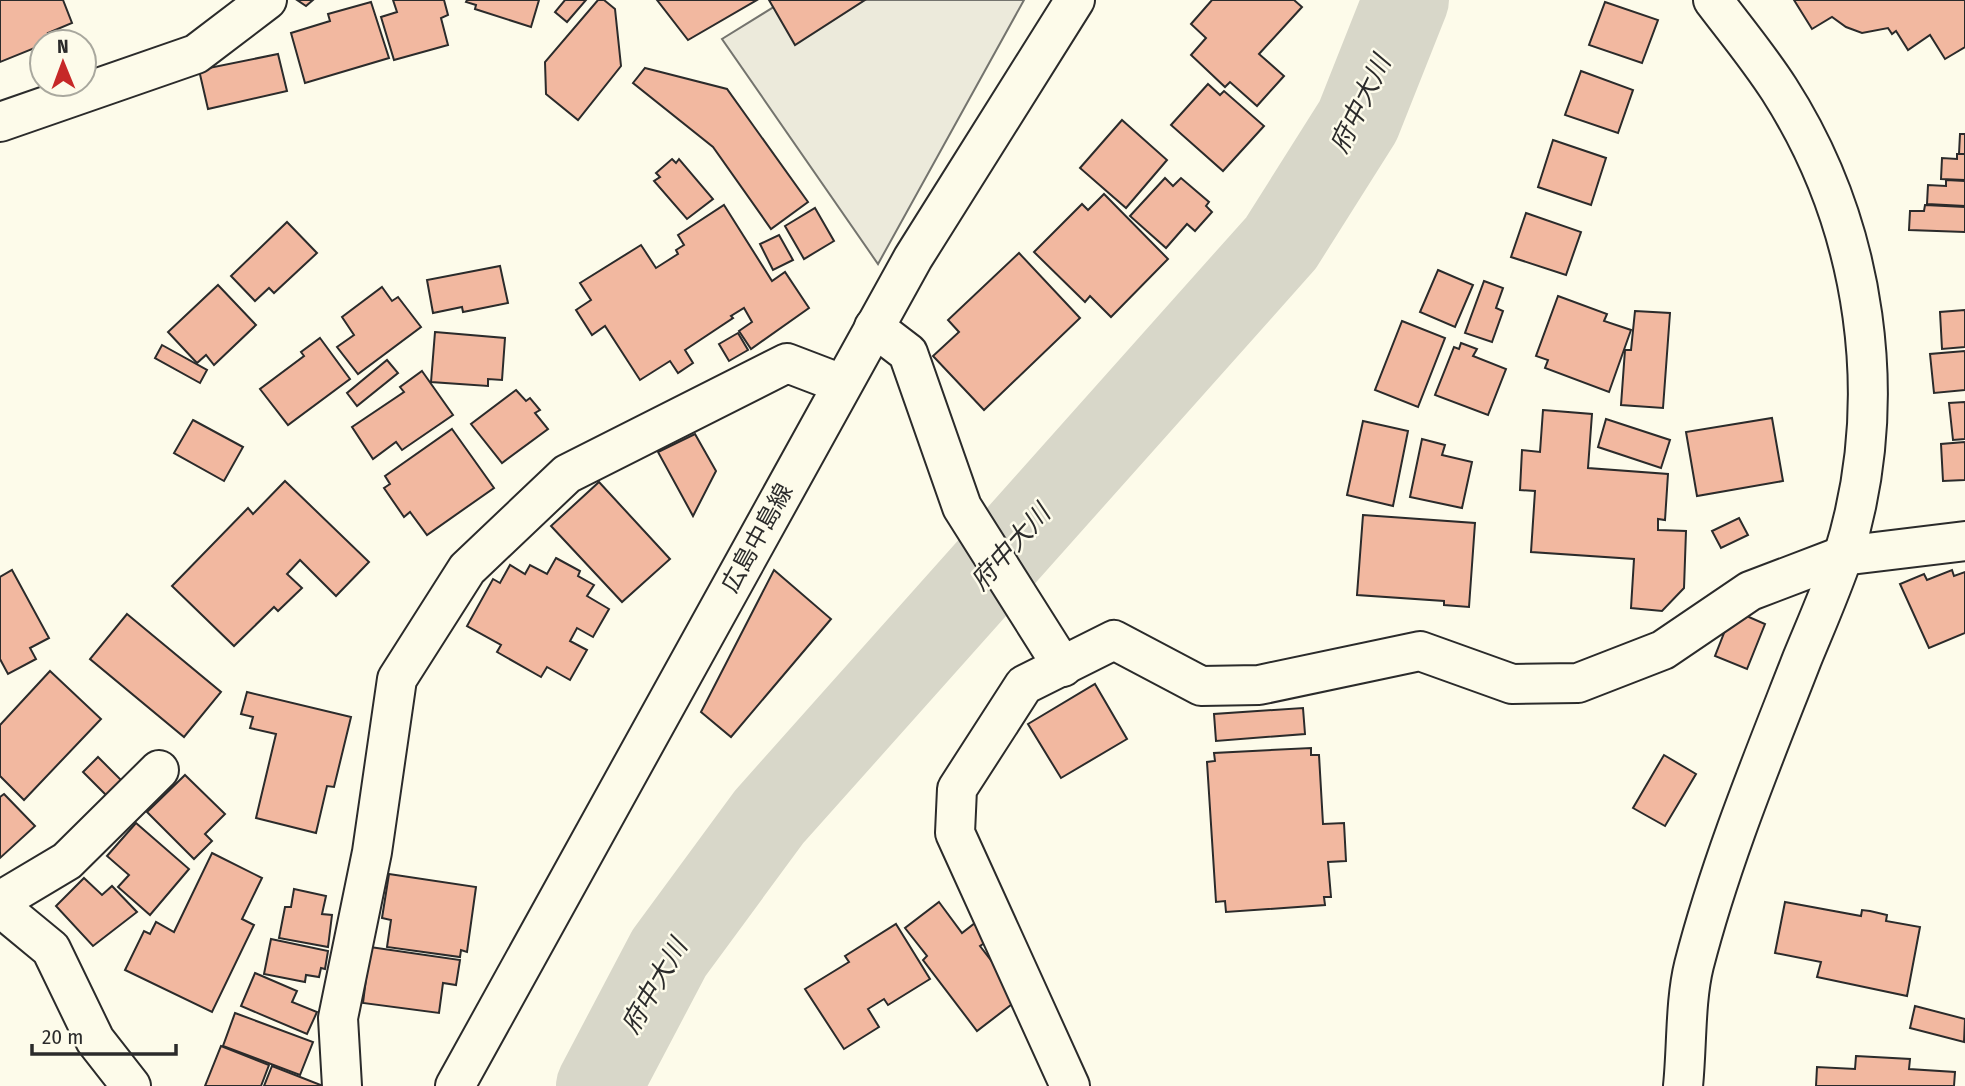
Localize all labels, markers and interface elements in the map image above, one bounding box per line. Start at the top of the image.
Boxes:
north arrow [28,28,98,98]
text: N [57,35,69,58]
water label: 府中大川 [1324,48,1398,158]
street label: 広島中島線 [716,479,798,597]
water label: 府中大川 [964,496,1059,596]
water label: 府中大川 [615,931,695,1039]
scale bar [32,1012,175,1056]
text: 20 m [42,1024,83,1050]

